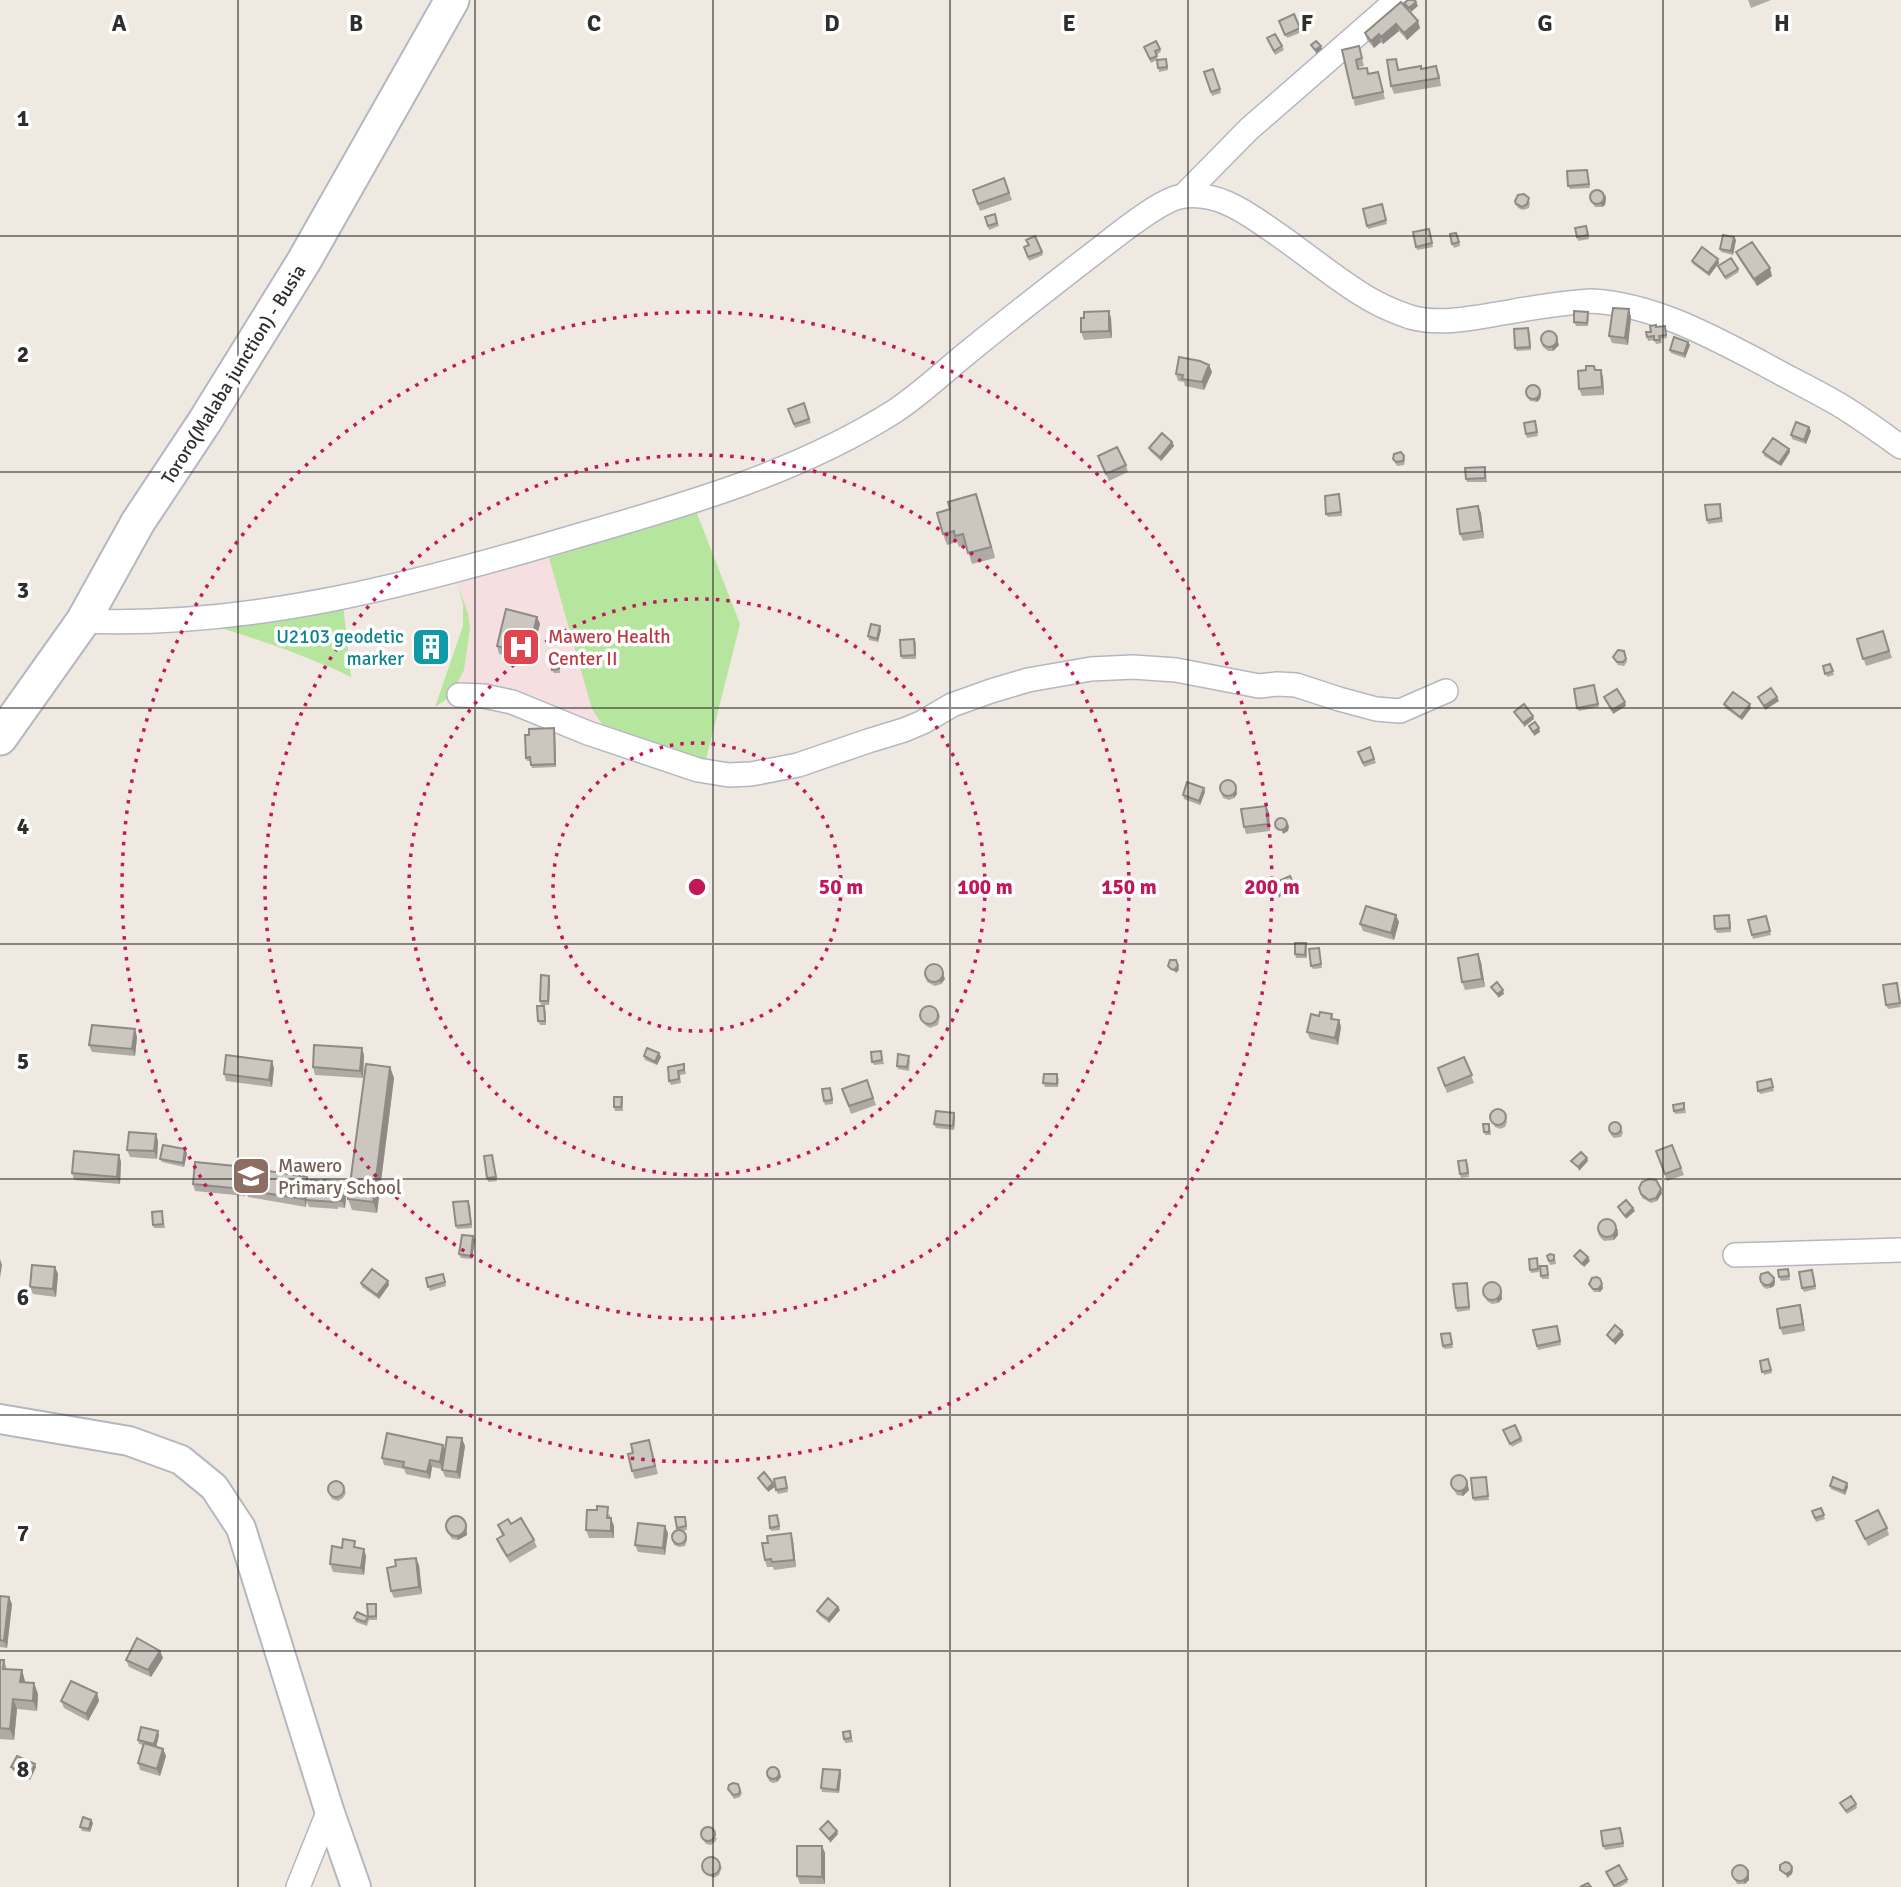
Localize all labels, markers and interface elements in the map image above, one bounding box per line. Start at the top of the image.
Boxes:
text: A [112,9,127,38]
text: B [349,9,363,38]
text: C [587,9,601,38]
text: D [824,9,840,38]
text: E [1062,9,1076,38]
text: F [1301,9,1313,38]
text: G [1537,9,1553,38]
text: H [1774,9,1790,38]
text: 1 [17,104,29,133]
street label: Tororo(Malaba junction) - Busia [156,260,311,489]
text: 2 [17,340,29,369]
text: 3 [17,576,29,605]
place label: U2103 geodetic marker [276,625,404,671]
place label: Mawero Health Center II [548,625,671,671]
building icon: U2103 geodetic marker [410,626,452,668]
hospital icon: Mawero Health Center II [500,626,542,668]
text: 4 [17,812,29,841]
text: 50 m [819,874,863,900]
text: 100 m [957,874,1013,900]
text: 150 m [1101,874,1157,900]
text: 200 m [1244,874,1300,900]
centre of rings [685,875,709,899]
text: 5 [17,1047,29,1076]
place label: Mawero Primary School [278,1154,401,1200]
school or university icon: Mawero Primary School [230,1155,272,1197]
text: 6 [17,1283,29,1312]
text: 7 [17,1519,29,1548]
text: 8 [17,1755,29,1784]

